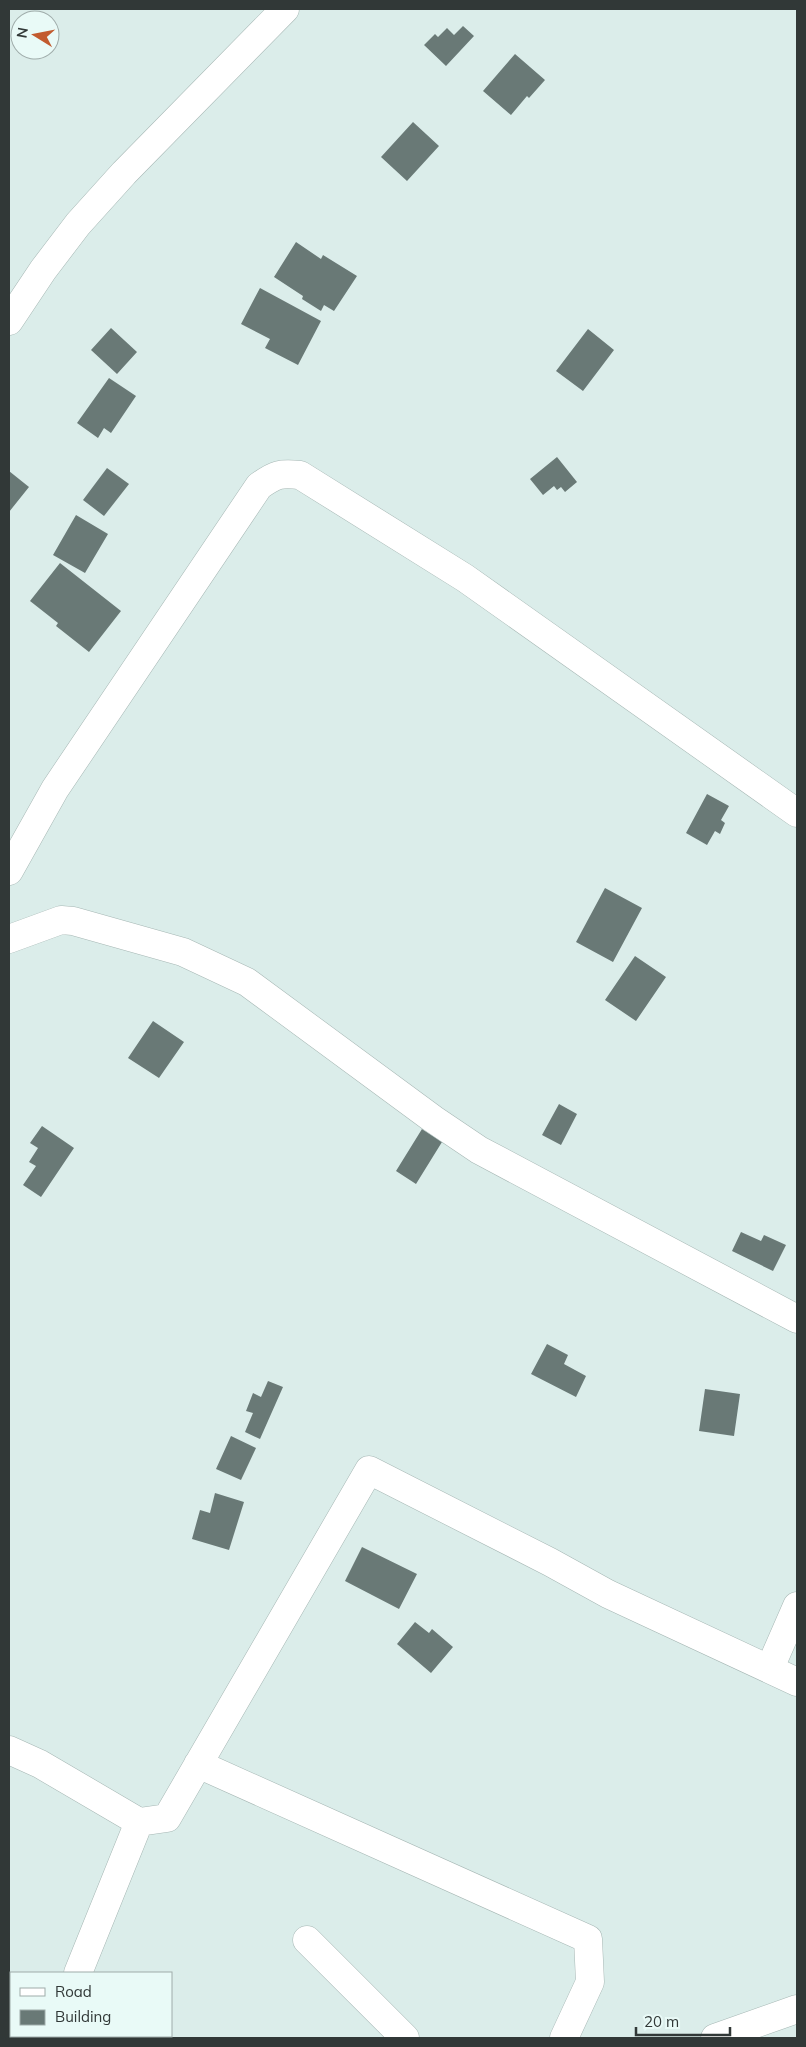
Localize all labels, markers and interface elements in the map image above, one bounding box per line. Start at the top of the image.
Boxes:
north arrow [10,10,60,60]
text: N [12,26,32,40]
legend [10,1972,172,2037]
text: Road [55,1982,92,2001]
scale bar [636,2004,730,2036]
text: Building [55,2007,111,2026]
text: 20 m [644,2012,679,2031]

